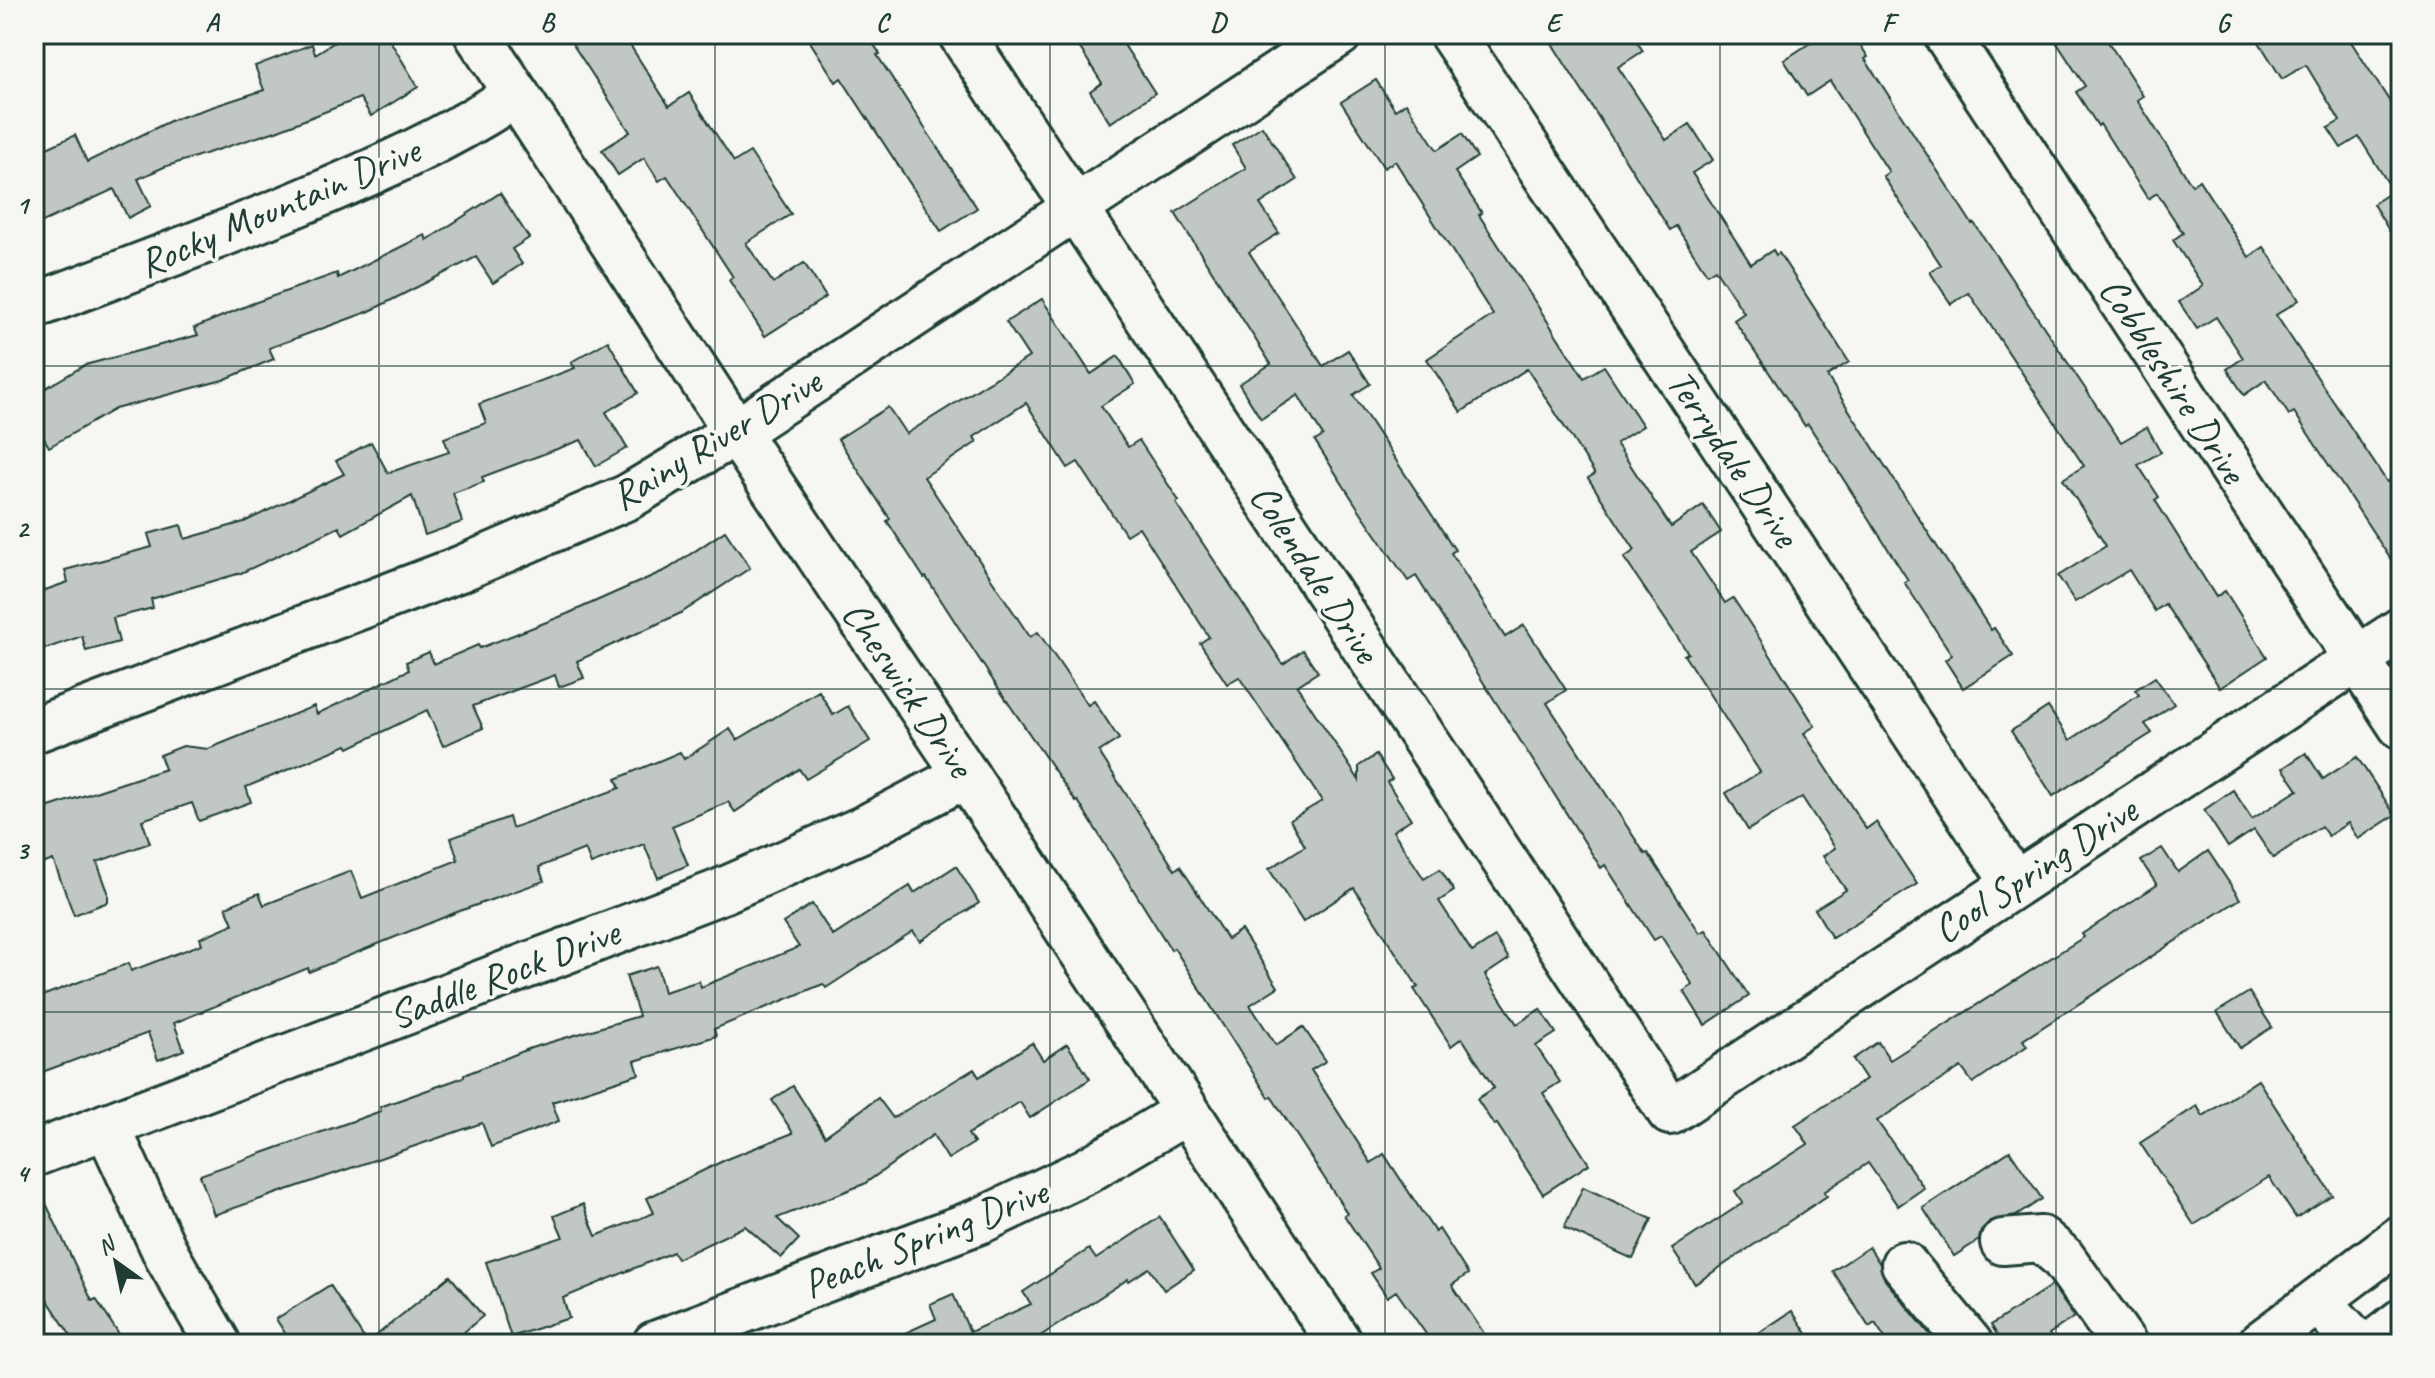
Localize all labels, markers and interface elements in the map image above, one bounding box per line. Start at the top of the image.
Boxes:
text: A [205,6,220,39]
text: B [540,6,556,39]
text: C [876,6,892,39]
text: D [1210,6,1228,39]
text: E [1546,6,1564,39]
text: F [1882,6,1900,39]
text: G [2217,6,2233,39]
street label: Rocky Mountain Drive [131,124,430,289]
text: 1 [16,189,31,222]
street label: Cobbleshire Drive [2088,268,2260,495]
street label: Rainy River Drive [602,355,833,521]
street label: Terrydale Drive [1656,360,1812,559]
street label: Colendale Drive [1239,474,1393,674]
text: 2 [16,512,30,545]
street label: Cheswick Drive [831,591,987,789]
street label: Cool Spring Drive [1923,784,2149,955]
text: 3 [16,834,30,867]
street label: Saddle Rock Drive [382,906,629,1041]
text: 4 [16,1157,31,1190]
street label: Peach Spring Drive [796,1165,1057,1310]
north arrow [76,1222,156,1302]
text: N [92,1229,122,1262]

